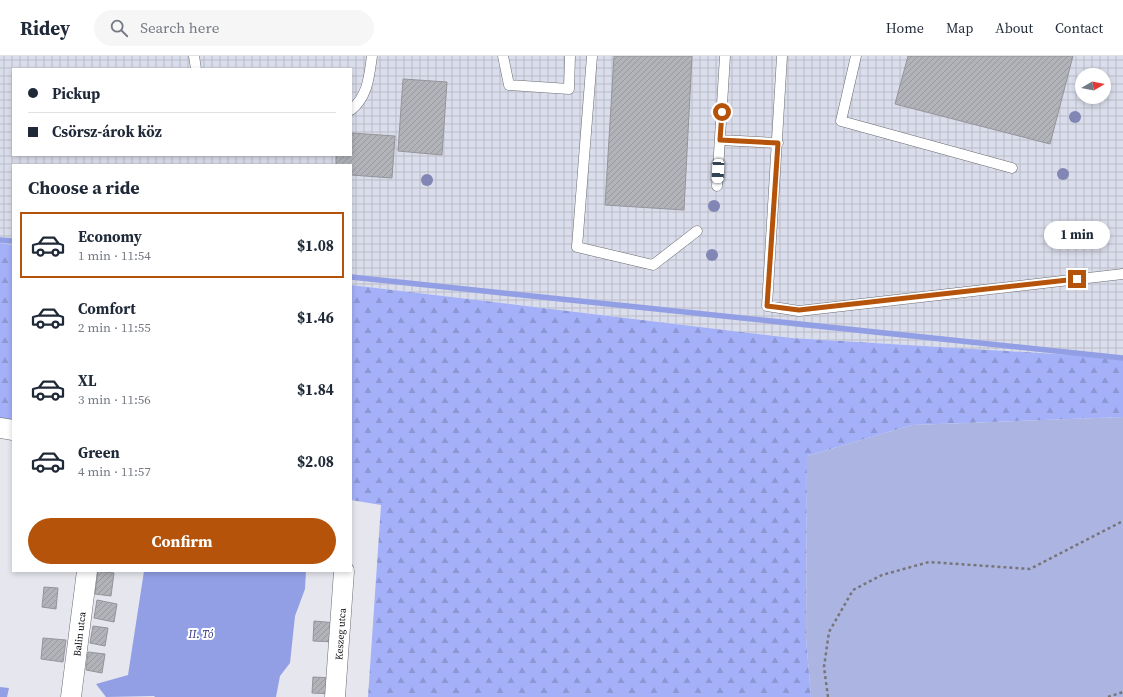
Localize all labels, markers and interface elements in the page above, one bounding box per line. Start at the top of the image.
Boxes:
search box [94,10,374,46]
text: Ridey [20,15,70,41]
icon: search [108,17,130,39]
text: Search here [140,17,219,38]
text: Home [886,18,924,38]
text: Map [946,18,973,38]
text: About [995,18,1033,38]
text: Contact [1055,18,1103,38]
north arrow [1075,68,1111,104]
map controls [1075,68,1111,104]
text: Pickup [52,83,100,104]
route start [713,103,731,121]
text: Csörsz-árok köz [52,121,162,142]
car [711,159,725,183]
text: Choose a ride [28,175,140,200]
callout: 1 min [1044,221,1110,249]
text: Economy [78,226,142,247]
text: 1 min [1060,226,1094,243]
icon: car [30,227,66,263]
text: $1.08 [297,235,334,256]
text: 1 min · 11:54 [78,247,151,264]
route end [1068,270,1086,288]
text: Comfort [78,298,136,319]
icon: car [30,299,66,335]
text: $1.46 [297,307,334,328]
text: 2 min · 11:55 [78,319,151,336]
text: XL [78,370,97,391]
icon: car [30,371,66,407]
text: $1.84 [297,379,334,400]
text: 3 min · 11:56 [78,391,151,408]
text: Green [78,442,120,463]
icon: car [30,443,66,479]
text: $2.08 [297,451,334,472]
text: 4 min · 11:57 [78,463,151,480]
button: Confirm [28,518,336,564]
street label: Keszeg utca [332,607,349,660]
street label: Balin utca [70,610,89,657]
water label: II. Tó [188,627,214,642]

